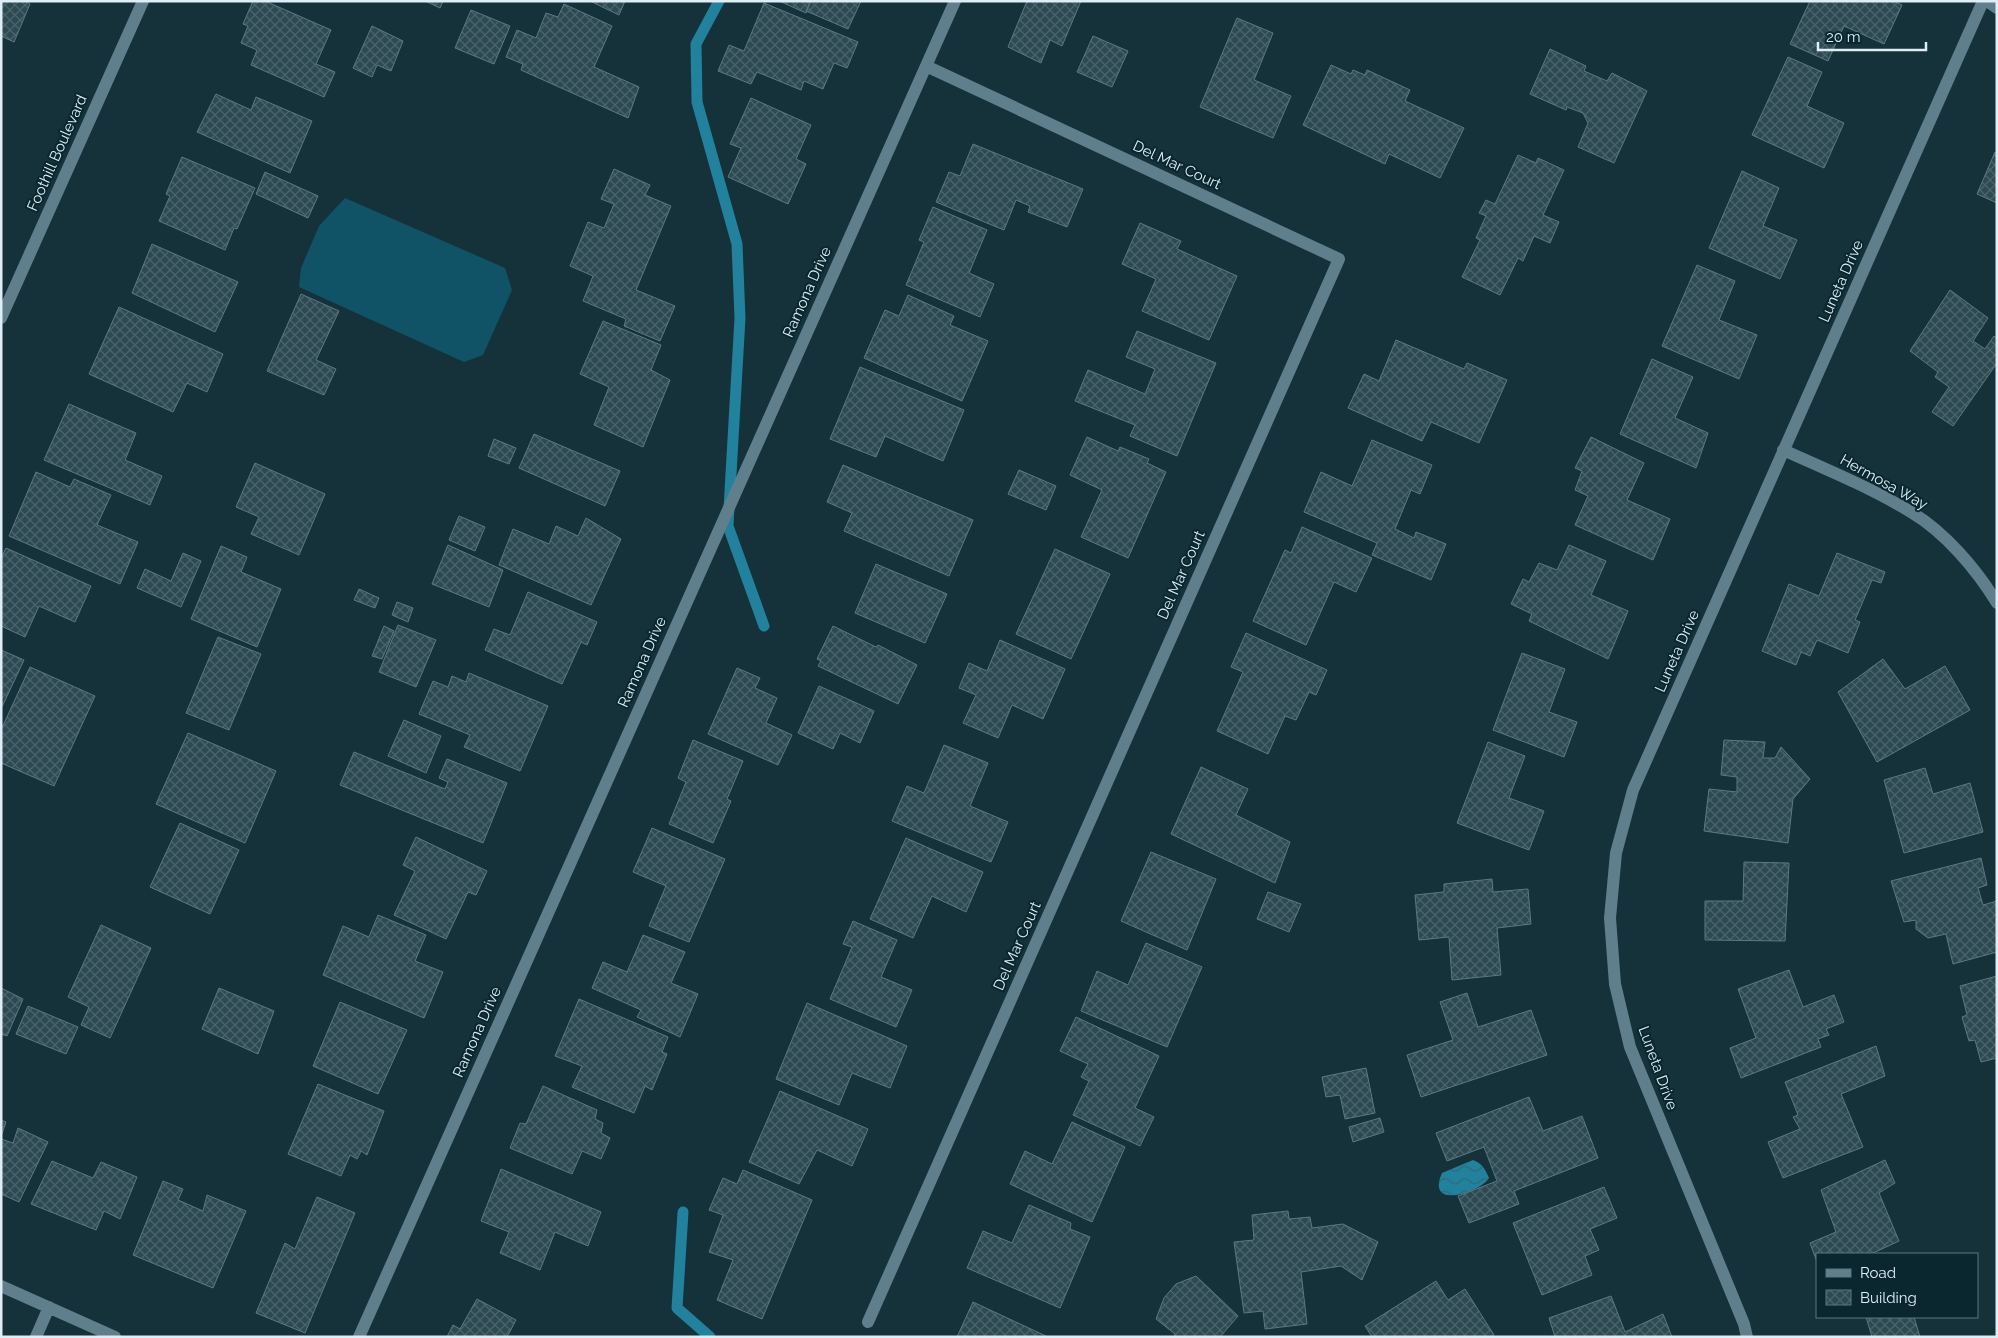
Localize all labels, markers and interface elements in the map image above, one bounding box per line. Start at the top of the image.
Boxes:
scale bar [1818,20,1926,52]
text: 20 m [1826,28,1861,46]
street label: Foothill Boulevard [23,92,91,214]
street label: Del Mar Court [1130,137,1224,193]
street label: Luneta Drive [1815,237,1867,325]
street label: Ramona Drive [779,244,835,340]
street label: Hermosa Way [1837,451,1931,513]
street label: Del Mar Court [1153,528,1209,622]
street label: Luneta Drive [1651,607,1703,695]
street label: Ramona Drive [614,614,670,710]
street label: Del Mar Court [989,899,1045,993]
street label: Ramona Drive [449,984,505,1080]
street label: Luneta Drive [1635,1024,1682,1113]
legend [1816,1253,1978,1318]
text: Road [1860,1264,1896,1282]
text: Building [1860,1289,1917,1307]

